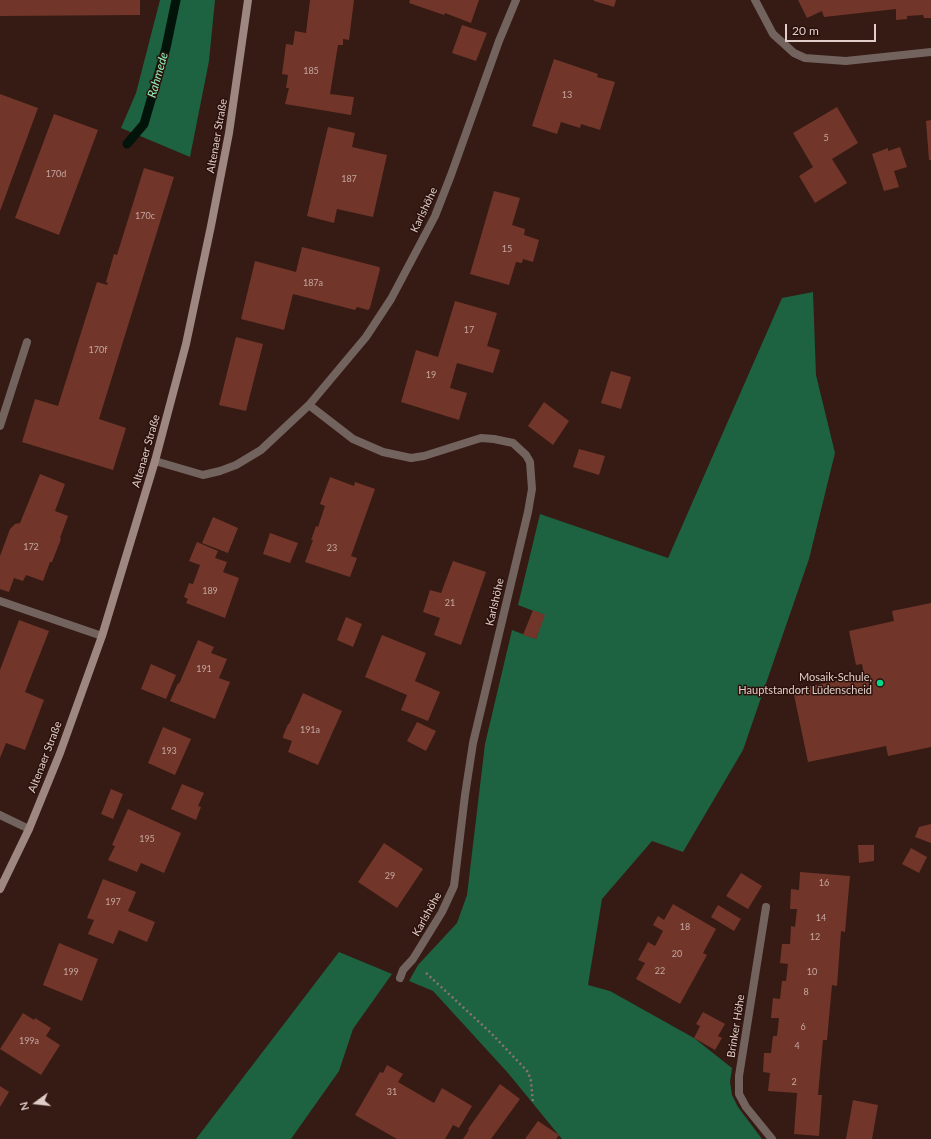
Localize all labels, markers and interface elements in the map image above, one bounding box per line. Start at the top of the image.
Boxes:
scale bar [787,16,878,42]
text: 20 m [792,23,819,38]
water label: Rahmede [145,51,171,99]
house number: 185 [303,66,319,76]
house number: 13 [562,90,572,100]
street label: Altenaer Straße [204,98,230,174]
house number: 5 [823,133,829,143]
house number: 170d [46,169,66,179]
house number: 187 [341,174,357,184]
street label: Karlshöhe [408,185,440,235]
house number: 170c [135,211,155,221]
house number: 15 [502,244,512,254]
house number: 187a [303,278,323,288]
house number: 17 [464,325,474,335]
house number: 170f [89,345,107,355]
house number: 19 [426,370,436,380]
street label: Altenaer Straße [129,413,163,489]
house number: 172 [23,542,39,552]
house number: 23 [327,543,337,553]
street label: Karlshöhe [483,577,507,627]
house number: 189 [202,586,218,596]
house number: 21 [445,598,455,608]
house number: 191 [196,664,212,674]
place label: Mosaik-Schule, Hauptstandort Lüdenscheid [738,670,872,696]
marker: Mosaik-Schule, Hauptstandort Lüdenscheid [875,678,885,688]
street label: Altenaer Straße [25,720,65,794]
house number: 191a [300,725,320,735]
house number: 193 [161,746,177,756]
house number: 195 [139,834,155,844]
house number: 29 [385,871,395,881]
house number: 16 [819,878,829,888]
street label: Karlshöhe [409,890,445,938]
house number: 197 [105,897,121,907]
house number: 14 [816,913,826,923]
house number: 18 [680,922,690,932]
house number: 12 [810,932,820,942]
house number: 20 [672,949,682,959]
house number: 22 [655,966,665,976]
house number: 199 [63,967,79,977]
house number: 10 [807,967,817,977]
house number: 8 [803,987,809,997]
street label: Brinker Höhe [724,993,748,1059]
house number: 6 [800,1022,806,1032]
house number: 199a [19,1036,39,1046]
house number: 4 [794,1041,800,1051]
house number: 2 [791,1077,797,1087]
north arrow [16,1083,56,1123]
house number: 31 [387,1087,397,1097]
text: N [17,1100,31,1112]

